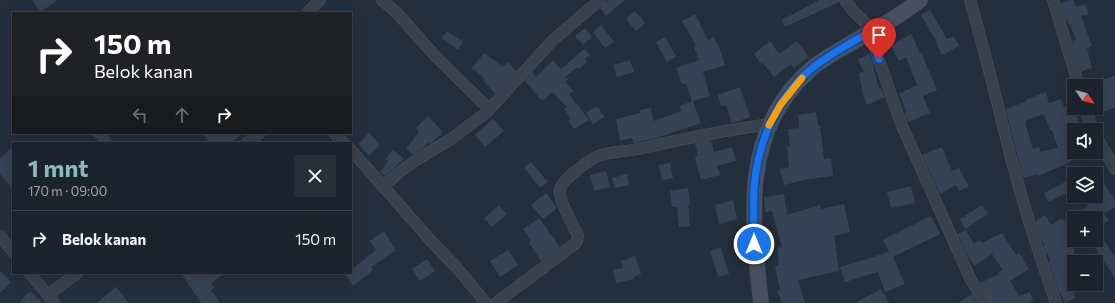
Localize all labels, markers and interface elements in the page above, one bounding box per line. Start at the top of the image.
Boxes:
pin [862,18,896,59]
icon: arrive [868,24,890,46]
text: 150 m [94,26,171,60]
icon: right [28,28,80,80]
text: Belok kanan [94,60,193,82]
north arrow [1067,79,1103,115]
map controls [1067,79,1103,291]
icon: left [129,104,151,126]
icon: ahead [171,104,193,126]
icon: right [213,104,235,126]
button: sound [1067,123,1103,159]
text: 1 mnt [28,153,88,182]
button: close [294,155,336,197]
button: layers [1067,167,1103,203]
text: 170 m · 09:00 [28,183,107,199]
button: + [1067,211,1103,247]
position arrow [733,223,775,265]
icon: right [28,228,50,250]
text: Belok kanan [62,230,146,248]
text: 150 m [295,230,336,248]
button: − [1067,255,1103,291]

